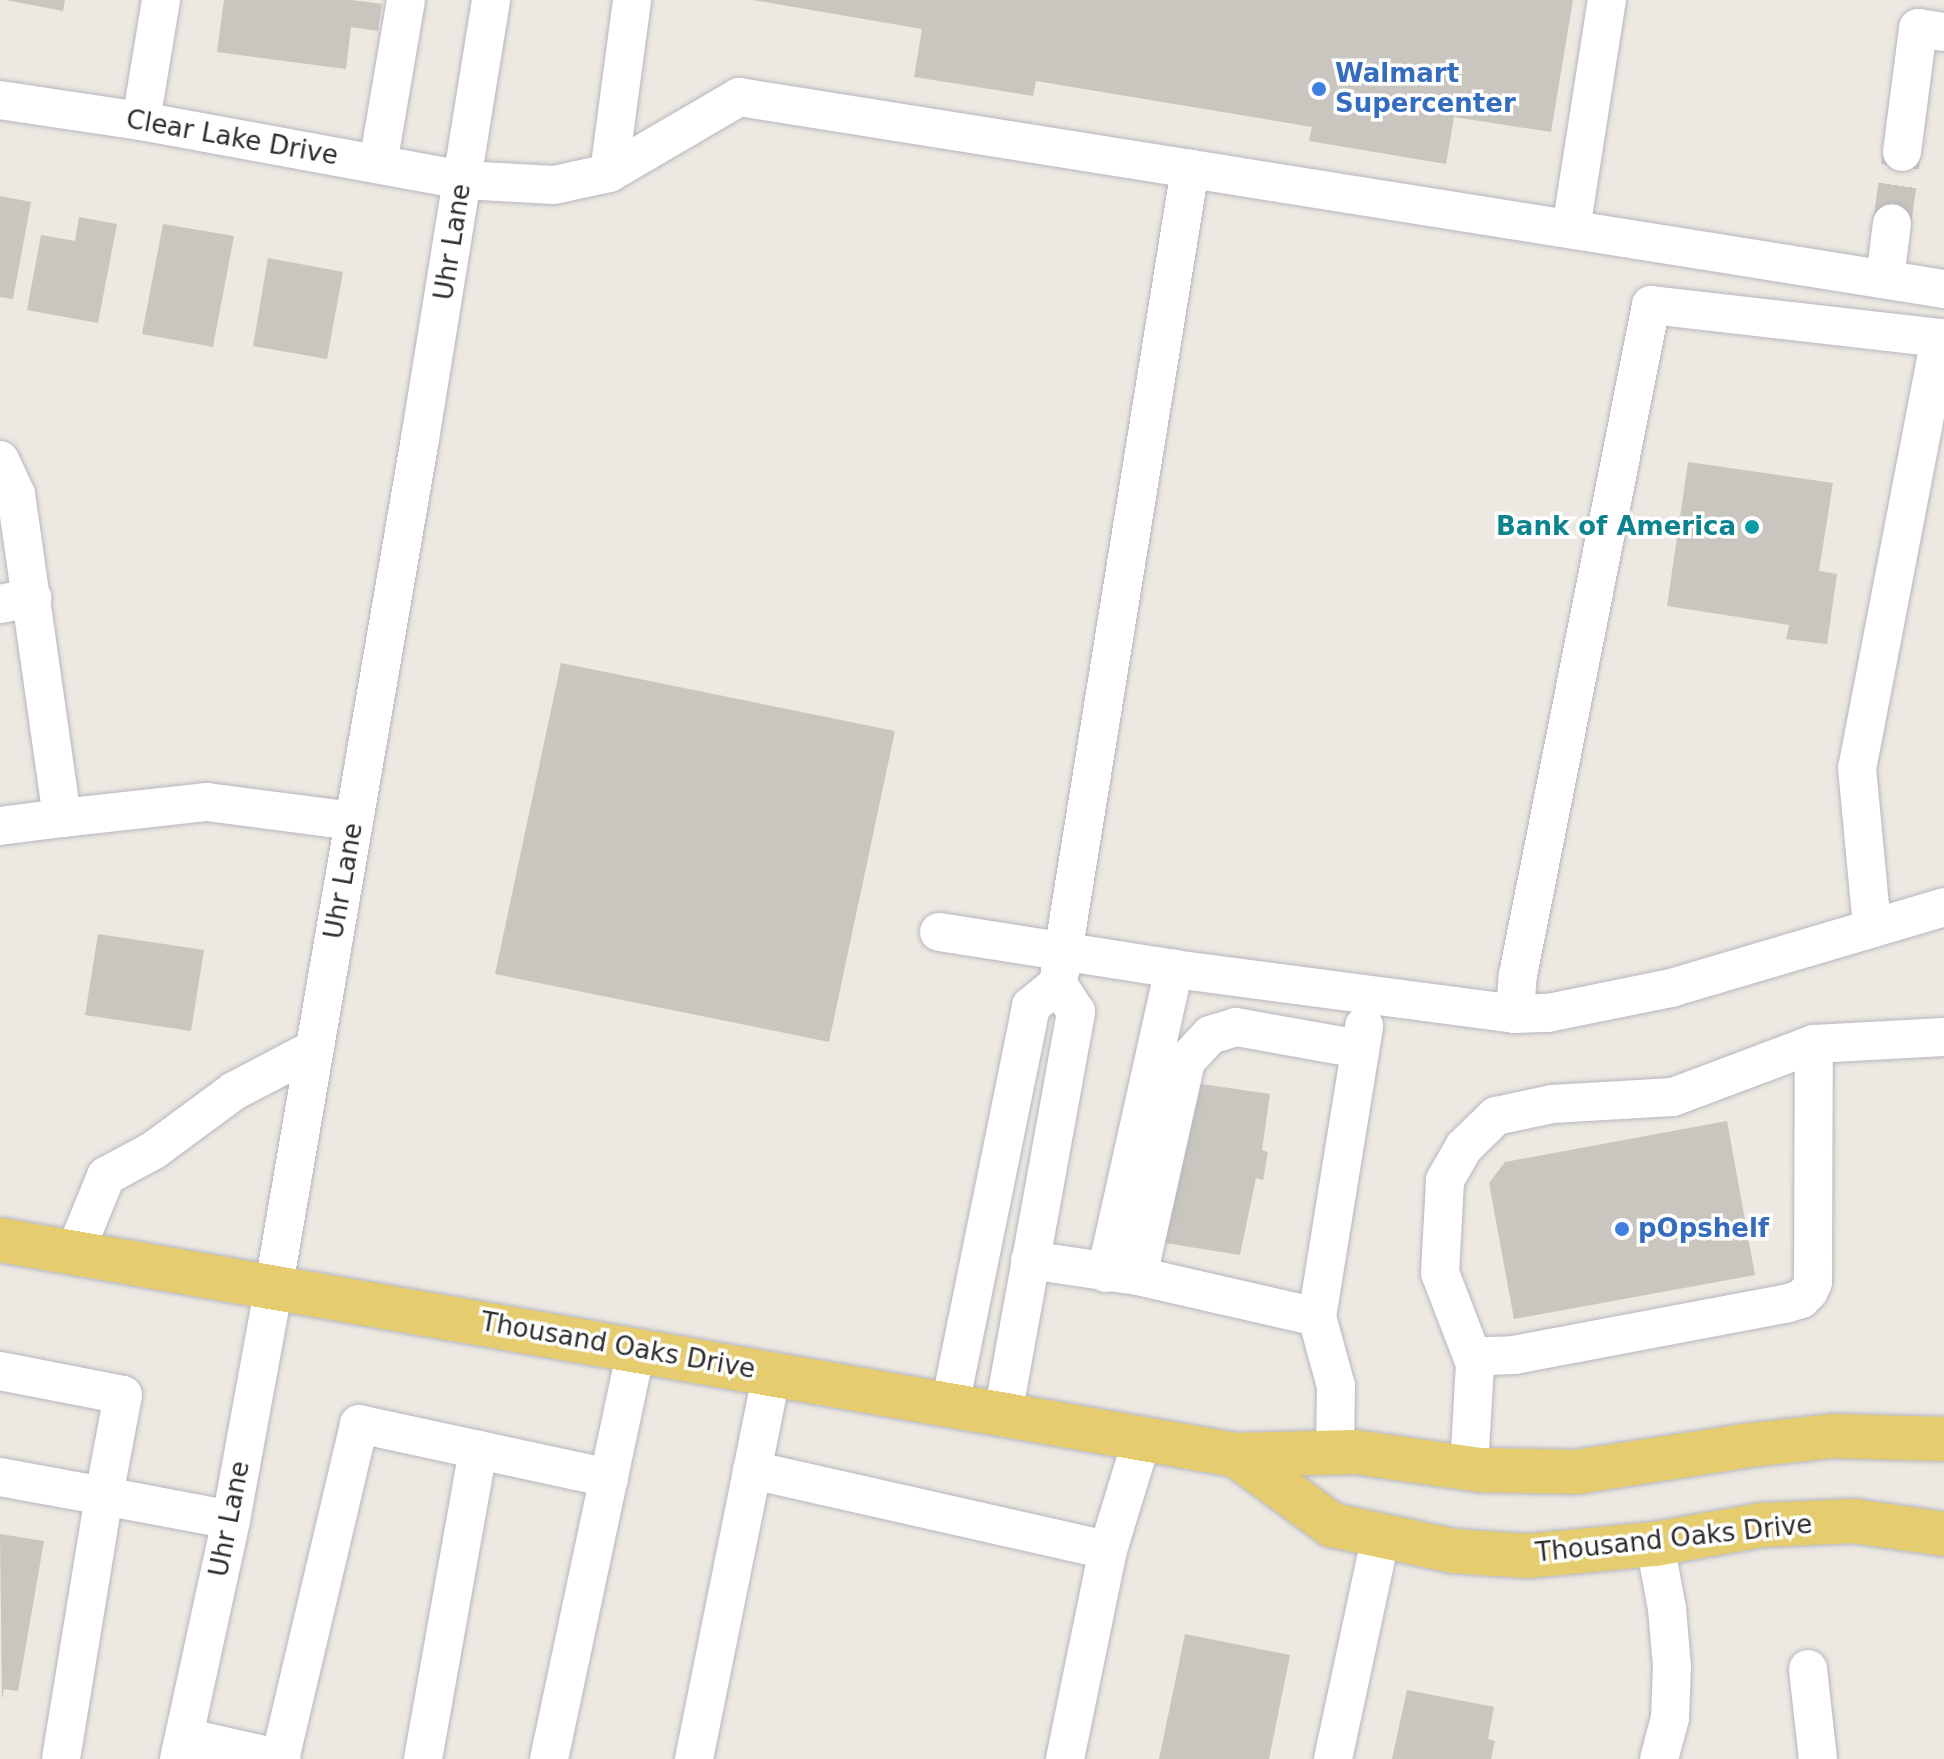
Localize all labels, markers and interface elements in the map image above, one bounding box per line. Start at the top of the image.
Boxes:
place label: Walmart Supercenter [1335,58,1516,120]
marker: Walmart Supercenter [1310,80,1328,98]
street label: Clear Lake Drive [124,104,340,172]
street label: Uhr Lane [428,182,478,302]
place label: Bank of America [1496,511,1736,543]
marker: Bank of America [1743,518,1761,536]
street label: Uhr Lane [318,821,370,941]
place label: pOpshelf [1638,1213,1769,1245]
marker: pOpshelf [1613,1220,1631,1238]
street label: Thousand Oaks Drive [478,1306,758,1386]
street label: Uhr Lane [203,1458,257,1580]
street label: Thousand Oaks Drive [1534,1509,1814,1569]

